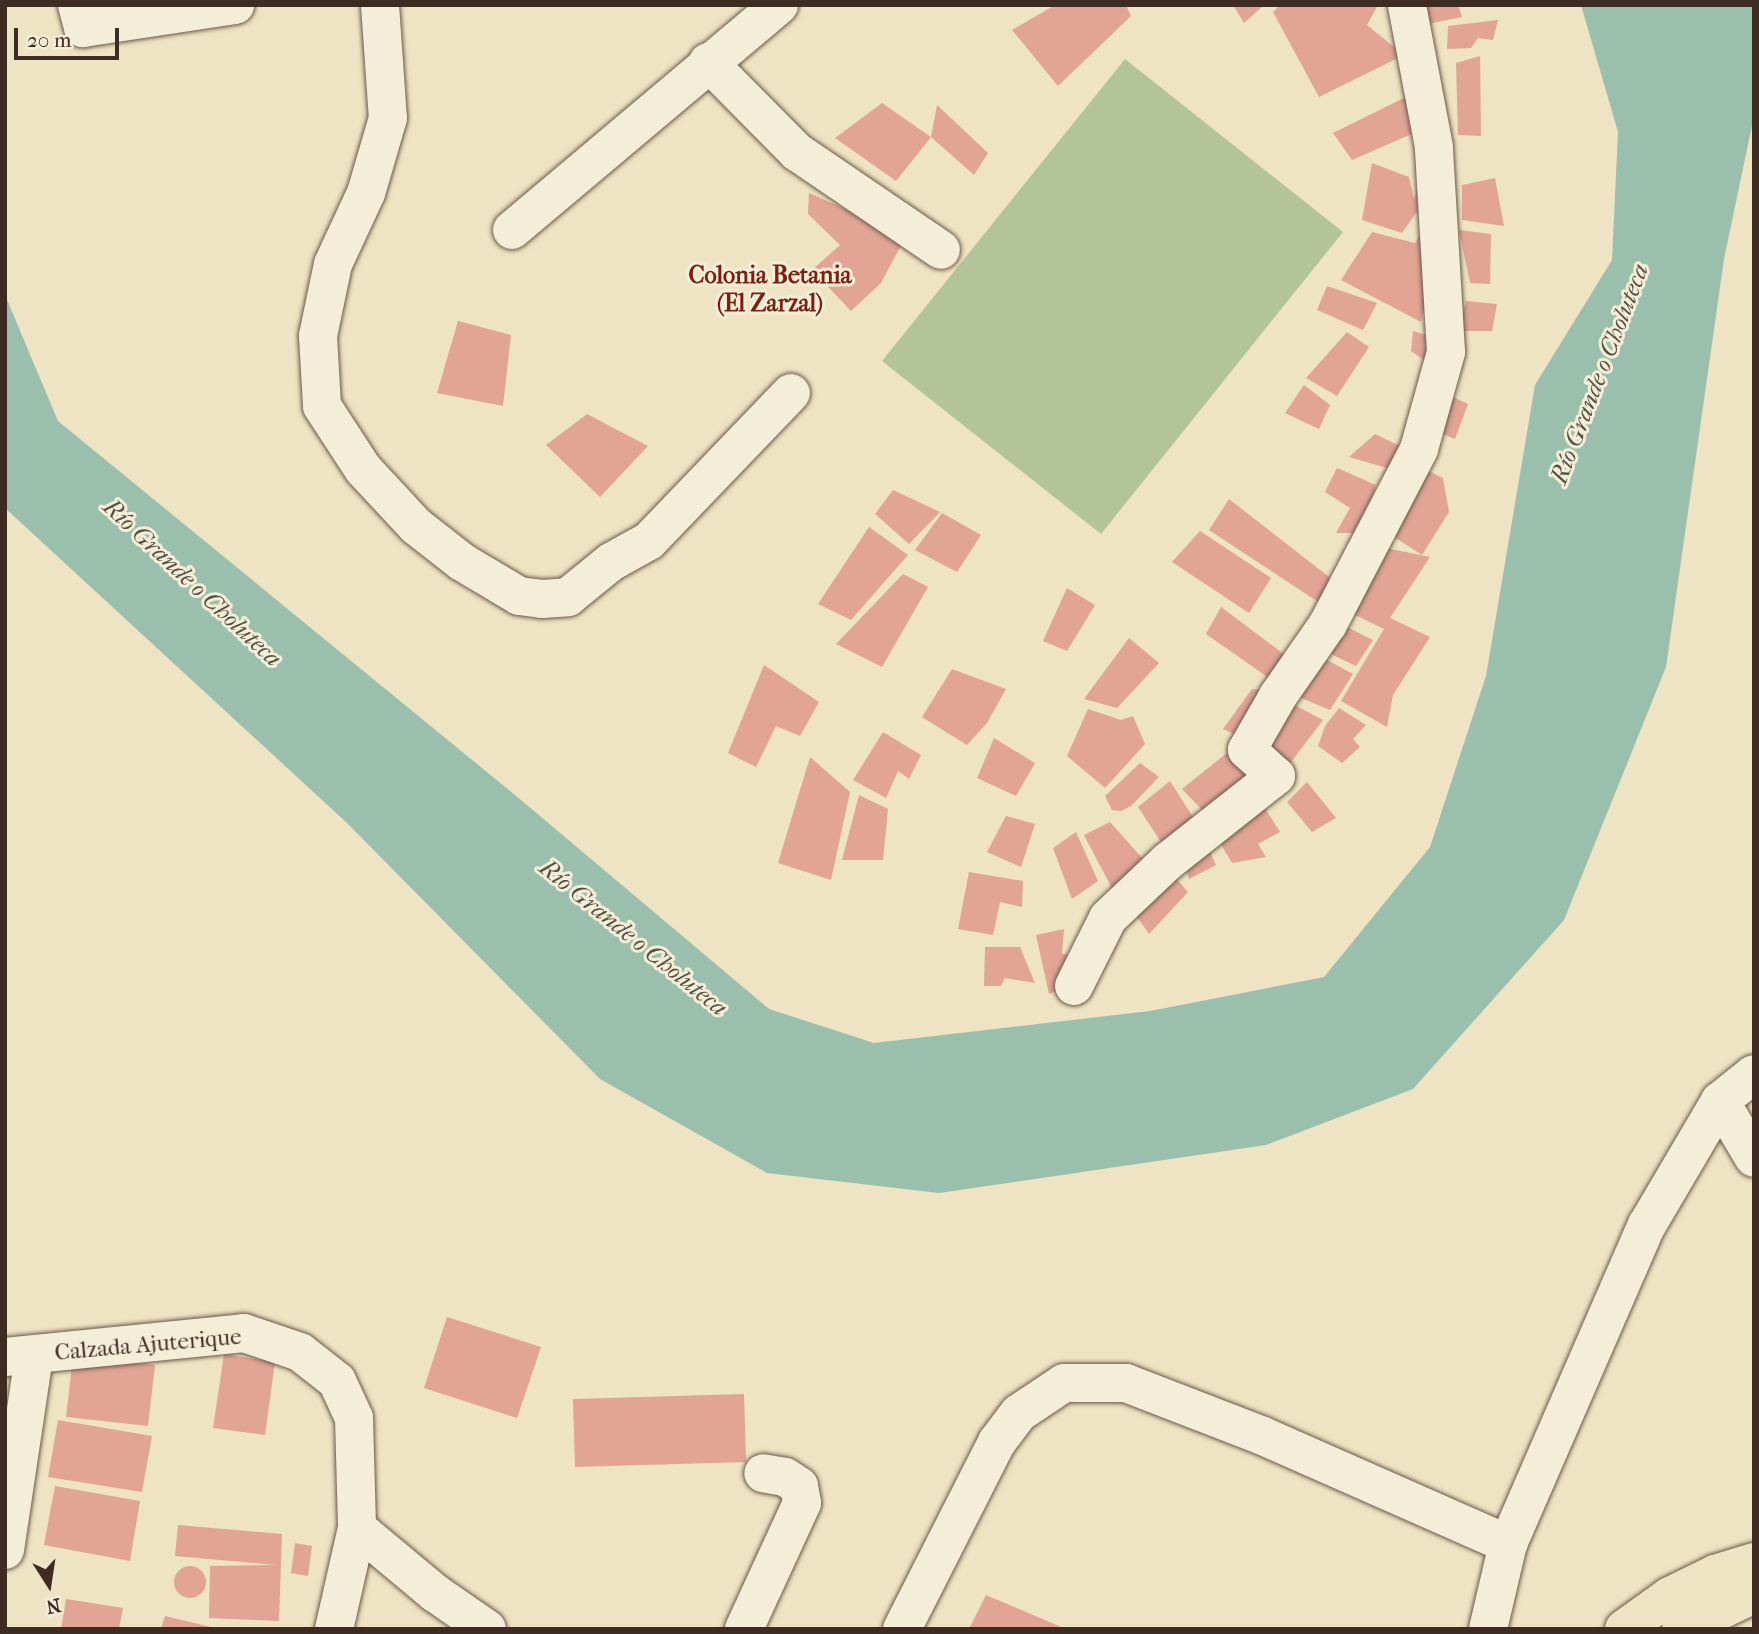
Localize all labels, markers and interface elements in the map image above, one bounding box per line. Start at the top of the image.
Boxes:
scale bar [18,14,122,58]
text: 20 m [27,28,71,52]
water label: Río Grande o Choluteca [1545,260,1655,488]
district label: Colonia Betania (El Zarzal) [688,262,852,318]
water label: Río Grande o Choluteca [97,493,287,673]
water label: Río Grande o Choluteca [533,854,733,1022]
street label: Calzada Ajuterique [53,1323,243,1367]
north arrow [14,1550,84,1620]
text: N [44,1593,63,1618]

